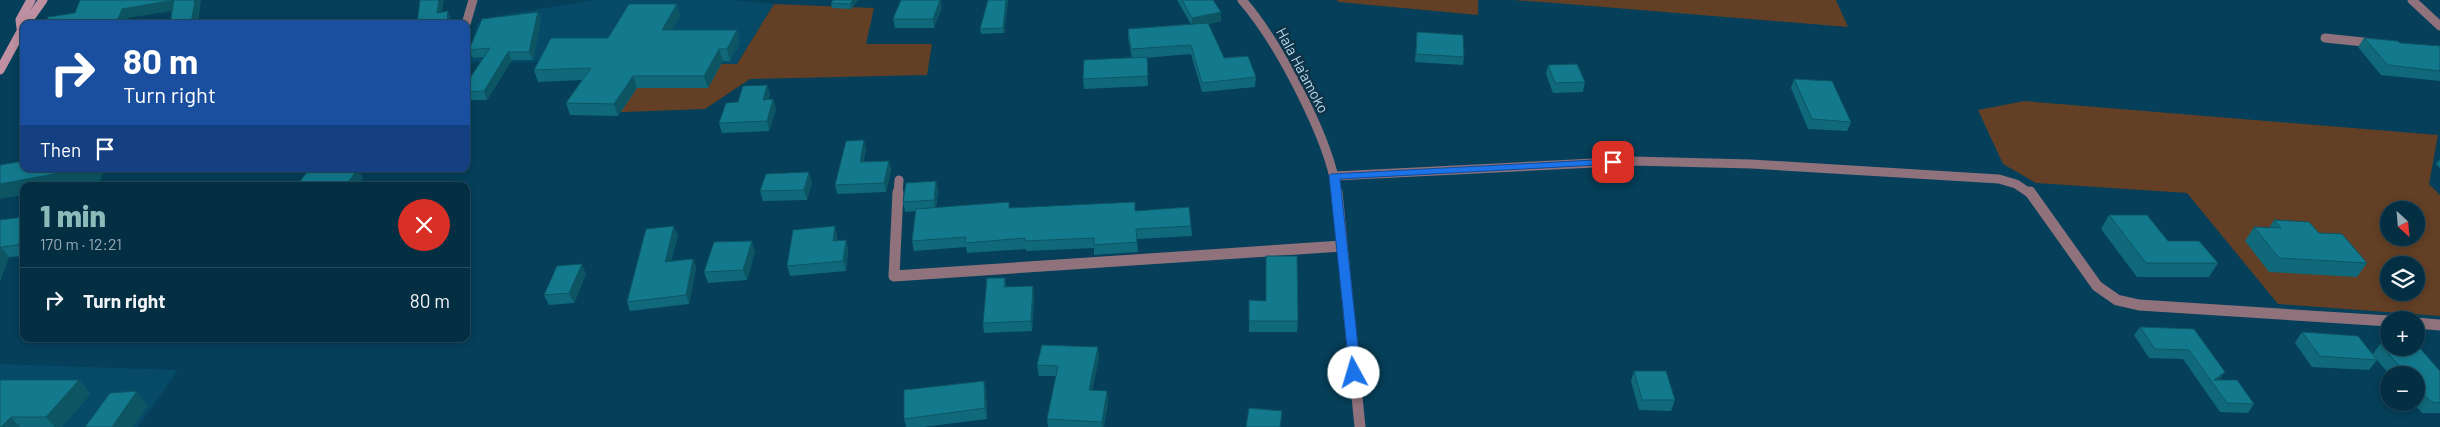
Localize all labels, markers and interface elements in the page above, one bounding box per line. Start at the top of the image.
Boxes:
street label: Hala Ha'amoko [1273,24,1333,116]
text: 80 m [123,39,198,81]
icon: right [40,40,105,105]
text: Turn right [123,81,216,107]
icon: arrive [91,135,119,163]
text: Then [40,138,81,161]
pin [1592,141,1634,183]
icon: arrive [1599,148,1627,176]
text: 1 min [40,197,106,233]
button: close [398,199,450,251]
north arrow [2380,201,2425,246]
map controls [2380,201,2425,411]
text: 170 m · 12:21 [40,234,122,253]
button: layers [2380,256,2425,301]
icon: right [40,286,68,314]
text: Turn right [83,289,165,312]
text: 80 m [410,289,450,312]
button: + [2380,311,2425,356]
position arrow [1327,346,1379,398]
button: − [2380,366,2425,411]

